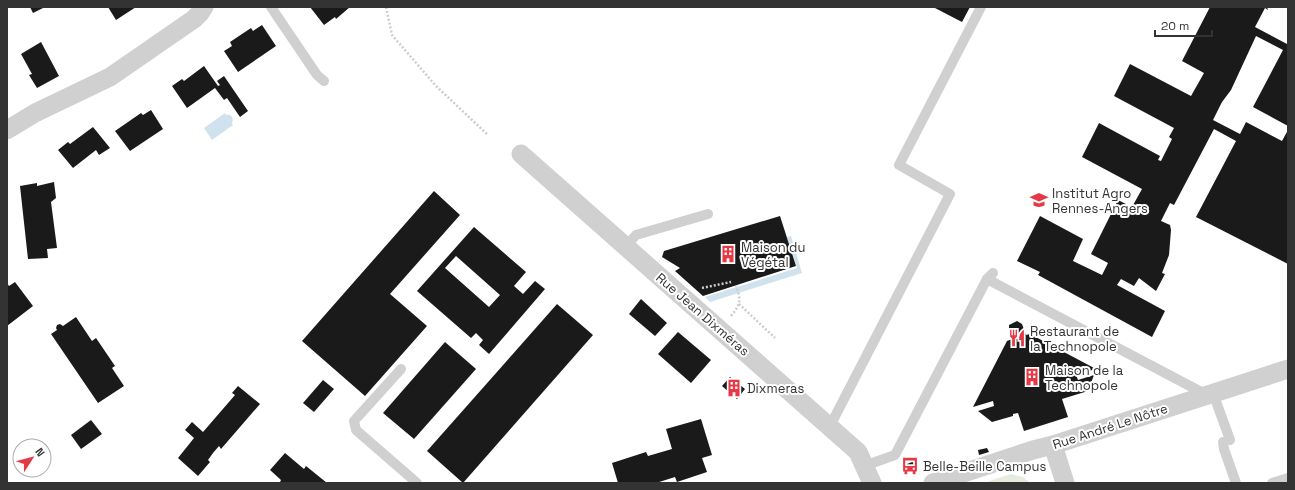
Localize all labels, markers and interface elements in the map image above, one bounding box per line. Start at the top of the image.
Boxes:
scale bar [1155,12,1212,38]
text: 20 m [1161,18,1189,34]
place label: Institut Agro Rennes-Angers [1052,185,1148,217]
school or university icon: Institut Agro Rennes-Angers [1029,190,1049,210]
place label: Maison du Végétal [741,239,805,271]
building icon: Maison du Végétal [718,244,738,264]
street label: Rue Jean Dixméras [652,269,753,360]
place label: Restaurant de la Technopole [1030,323,1119,355]
restaurant icon: Restaurant de la Technopole [1007,328,1027,348]
place label: Maison de la Technopole [1045,362,1124,394]
building icon: Maison de la Technopole [1022,367,1042,387]
building icon: Dixmeras [724,378,744,398]
place label: Dixmeras [747,380,804,397]
street label: Rue André Le Nôtre [1050,400,1170,453]
north arrow [12,438,52,478]
text: N [32,445,48,459]
bus stop icon: Belle-Beille Campus [900,456,920,476]
place label: Belle-Beille Campus [923,458,1046,475]

